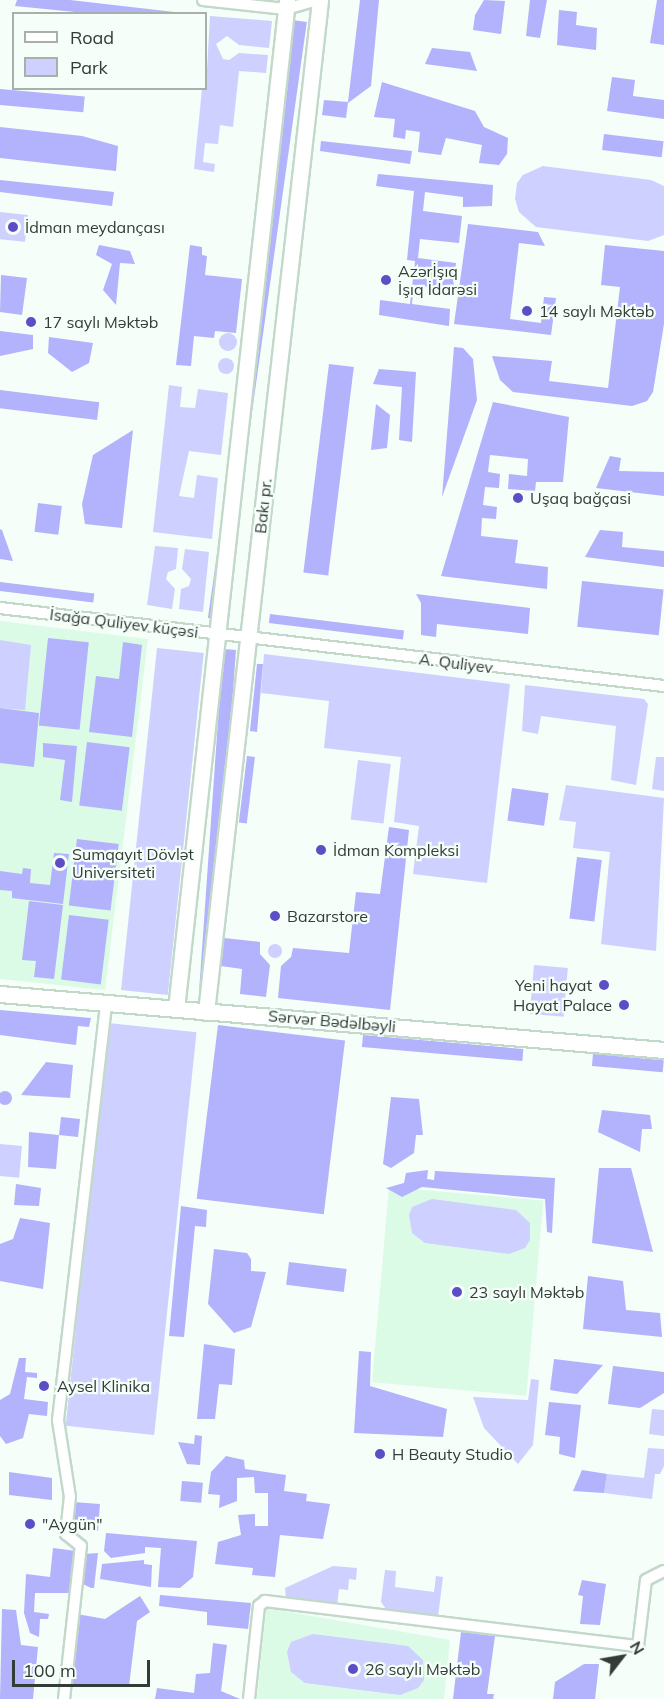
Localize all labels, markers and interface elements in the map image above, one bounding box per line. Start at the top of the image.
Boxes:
legend [12,12,207,90]
text: Road [70,26,114,49]
text: Park [70,56,108,79]
place label: İdman meydançası [25,217,165,237]
marker: İdman meydançası [6,220,20,234]
place label: Azərİşıq İşıq İdarəsi [398,261,477,299]
marker: Azərİşıq İşıq İdarəsi [379,273,393,287]
place label: 14 saylı Məktəb [539,301,654,321]
marker: 14 saylı Məktəb [520,304,534,318]
place label: 17 saylı Məktəb [43,312,158,332]
marker: 17 saylı Məktəb [24,315,38,329]
street label: Bakı pr. [251,477,275,535]
place label: Uşaq bağçasi [530,488,631,508]
marker: Uşaq bağçasi [511,491,525,505]
street label: İsağa Quliyev küçəsi [49,604,199,642]
street label: A. Quliyev [418,649,494,677]
place label: İdman Kompleksi [333,840,459,860]
marker: İdman Kompleksi [314,843,328,857]
place label: Sumqayıt Dövlət Universiteti [72,844,194,882]
marker: Sumqayıt Dövlət Universiteti [53,856,67,870]
place label: Bazarstore [287,906,368,926]
marker: Bazarstore [268,909,282,923]
place label: Yeni hayat [515,975,592,995]
marker: Yeni hayat [597,978,611,992]
place label: Hayat Palace [513,995,612,1015]
marker: Hayat Palace [617,998,631,1012]
street label: Sərvər Bədəlbəyli [267,1006,397,1036]
place label: 23 saylı Məktəb [469,1282,584,1302]
marker: 23 saylı Məktəb [450,1285,464,1299]
place label: Aysel Klinika [57,1376,150,1396]
marker: Aysel Klinika [35,1377,53,1395]
place label: H Beauty Studio [392,1444,513,1464]
marker: H Beauty Studio [373,1447,387,1461]
place label: "Aygün" [42,1514,103,1534]
marker: "Aygün" [23,1517,37,1531]
north arrow [592,1627,652,1687]
text: N [626,1637,649,1658]
scale bar [15,1648,153,1686]
text: 100 m [23,1659,76,1682]
place label: 26 saylı Məktəb [365,1659,480,1679]
marker: 26 saylı Məktəb [346,1662,360,1676]

